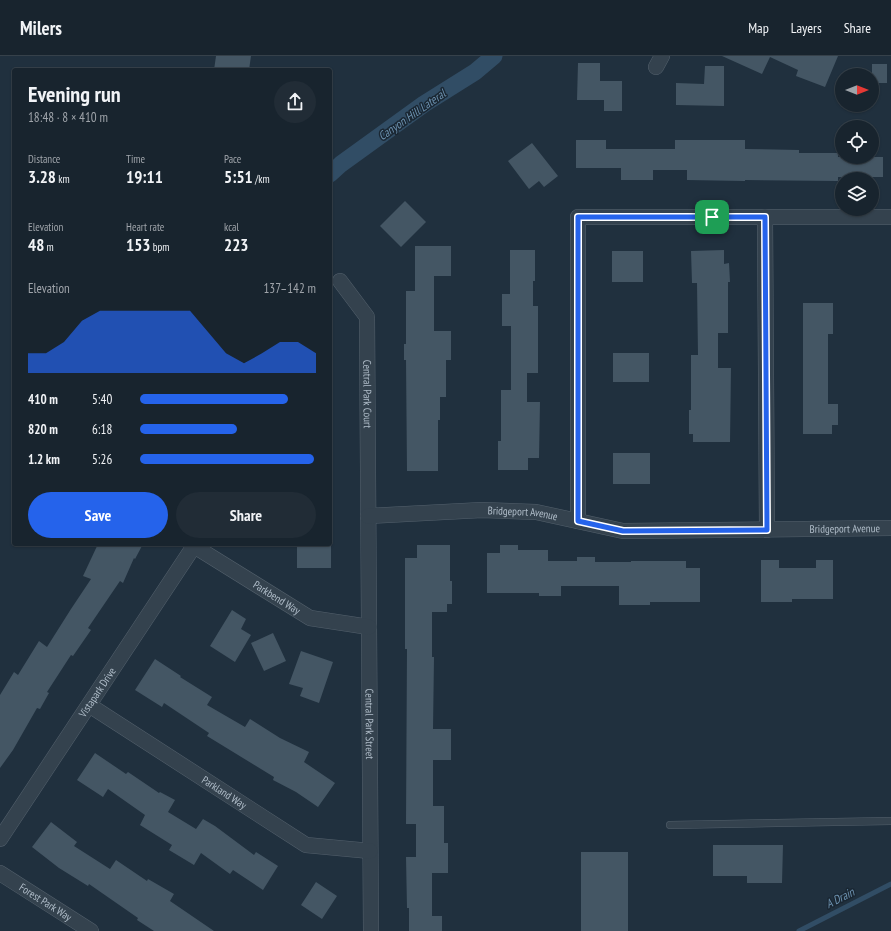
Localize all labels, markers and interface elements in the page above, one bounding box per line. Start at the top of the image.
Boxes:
text: Milers [20,16,62,40]
text: Map [748,19,769,37]
text: Layers [791,19,822,37]
text: Share [844,19,871,37]
north arrow [835,68,879,112]
map controls [835,68,879,216]
text: Evening run [28,80,121,108]
button: share [274,81,316,123]
water label: Canyon Hill Lateral [375,85,449,143]
text: 18:48 · 8 × 410 m [28,109,108,126]
button: locate [835,120,879,164]
text: Distance [28,152,60,166]
text: Time [126,152,145,166]
text: Pace [224,152,241,166]
text: 3.28 [28,166,56,188]
text: 19:11 [126,166,163,188]
text: 5:51 [224,166,253,188]
text: km [56,172,70,186]
text: /km [253,172,270,186]
button: layers [835,172,879,216]
pin [695,200,729,234]
icon: arrive [701,206,723,228]
text: Elevation [28,220,63,234]
text: Heart rate [126,220,164,234]
text: kcal [224,220,239,234]
text: 48 [28,234,44,256]
text: 153 [126,234,150,256]
text: 223 [224,234,248,256]
text: m [44,240,54,254]
text: bpm [150,240,169,254]
text: Elevation [28,280,70,297]
text: 137–142 m [263,280,316,297]
street label: Central Park Court [360,360,375,428]
text: 410 m [28,391,58,408]
text: 5:40 [92,391,112,408]
text: 820 m [28,421,58,438]
text: 6:18 [92,421,112,438]
text: 1.2 km [28,451,60,468]
text: 5:26 [92,451,112,468]
button: Save [28,492,168,538]
button: Share [176,492,316,538]
street label: Bridgeport Avenue [487,503,559,524]
street label: Bridgeport Avenue [809,521,881,536]
street label: Parkbend Way [251,578,304,618]
street label: Vistapark Drive [75,664,119,721]
street label: Central Park Street [362,689,377,759]
street label: Parkland Way [199,773,250,812]
street label: Forest Park Way [17,880,75,924]
water label: A Drain [823,884,857,911]

